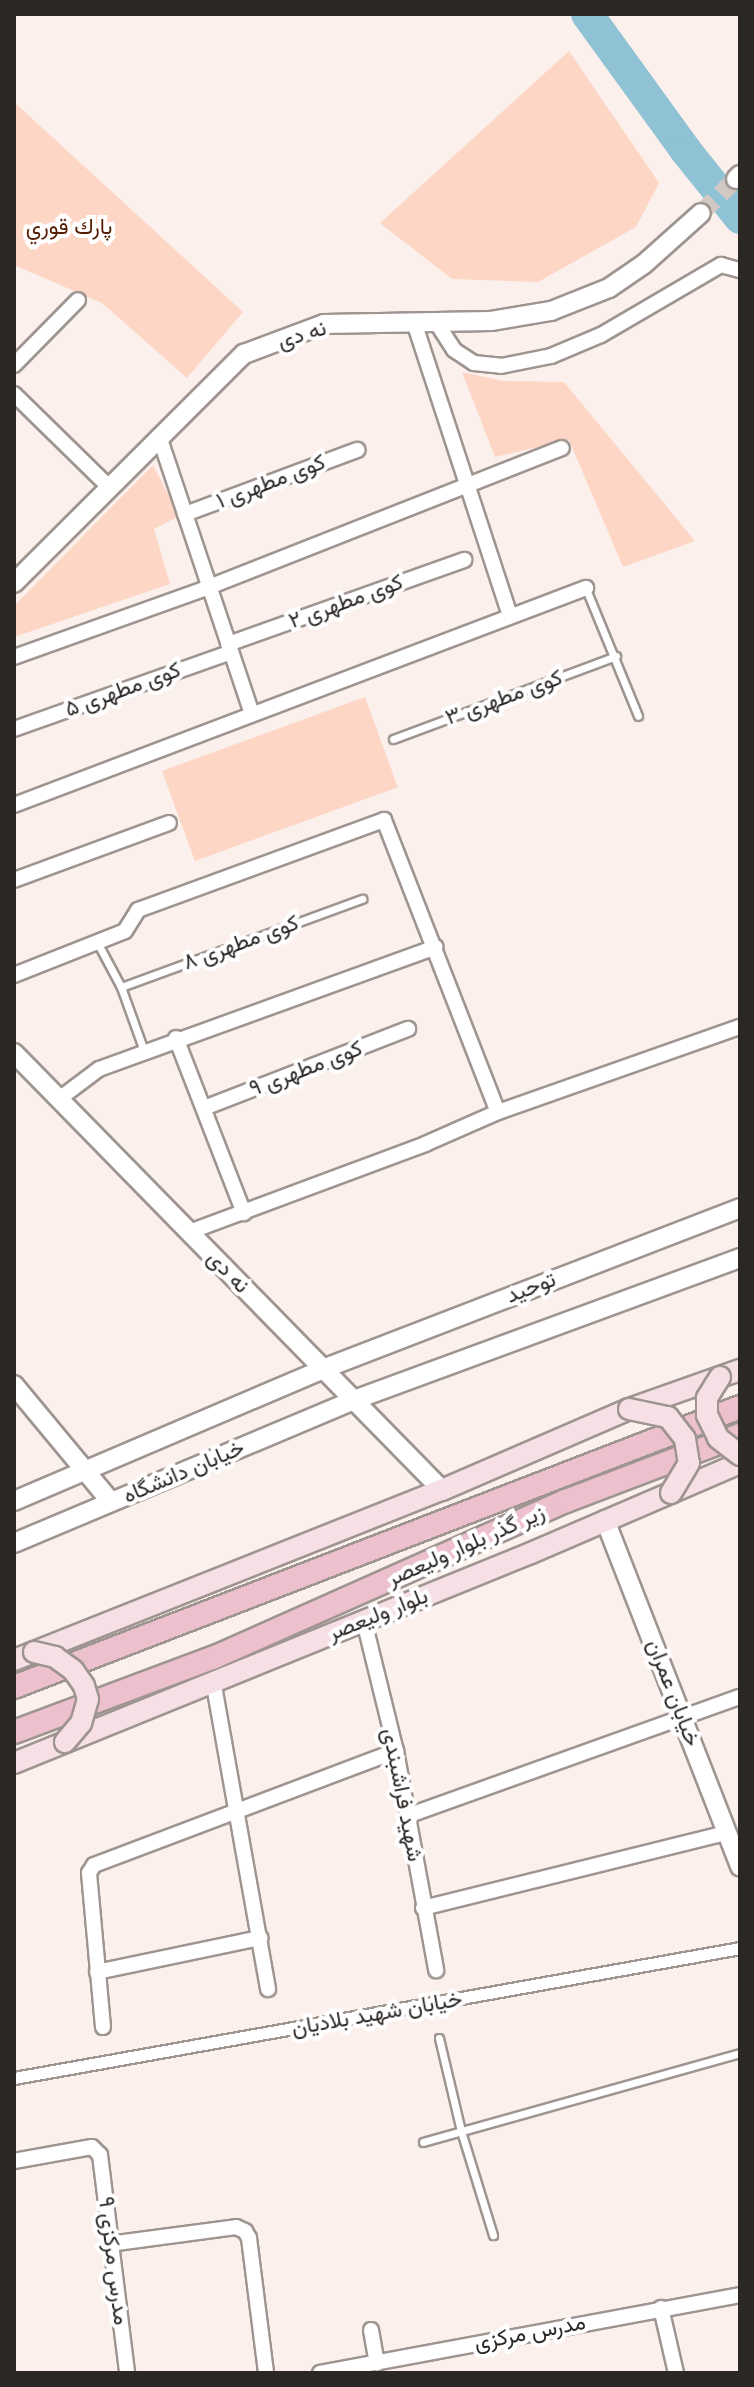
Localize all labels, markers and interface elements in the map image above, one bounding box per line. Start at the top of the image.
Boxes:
park label: پارك قوري [26,215,112,241]
street label: نه دی [274,315,330,355]
street label: کوی مطهری ۱ [213,449,329,515]
street label: کوی مطهری ۲ [285,569,407,635]
street label: کوی مطهری ۵ [62,657,184,723]
street label: کوی مطهری ۳ [442,665,566,731]
street label: کوی مطهری ۸ [180,910,302,976]
street label: کوی مطهری ۹ [246,1035,366,1103]
street label: نه دی [201,1245,255,1299]
street label: توحید [502,1267,560,1309]
street label: خیابان دانشگاه [119,1435,249,1509]
street label: زیر گذر بلوار ولیعصر [383,1499,549,1593]
street label: بلوار ولیعصر [324,1583,432,1647]
street label: خیابان عمران [641,1636,705,1750]
street label: شهید فراشبندی [376,1726,428,1864]
street label: خیابان شهید بلادیان [290,1986,464,2042]
street label: مدرس مرکزی ۹ [92,2195,134,2327]
street label: مدرس مرکزی [472,2309,588,2357]

